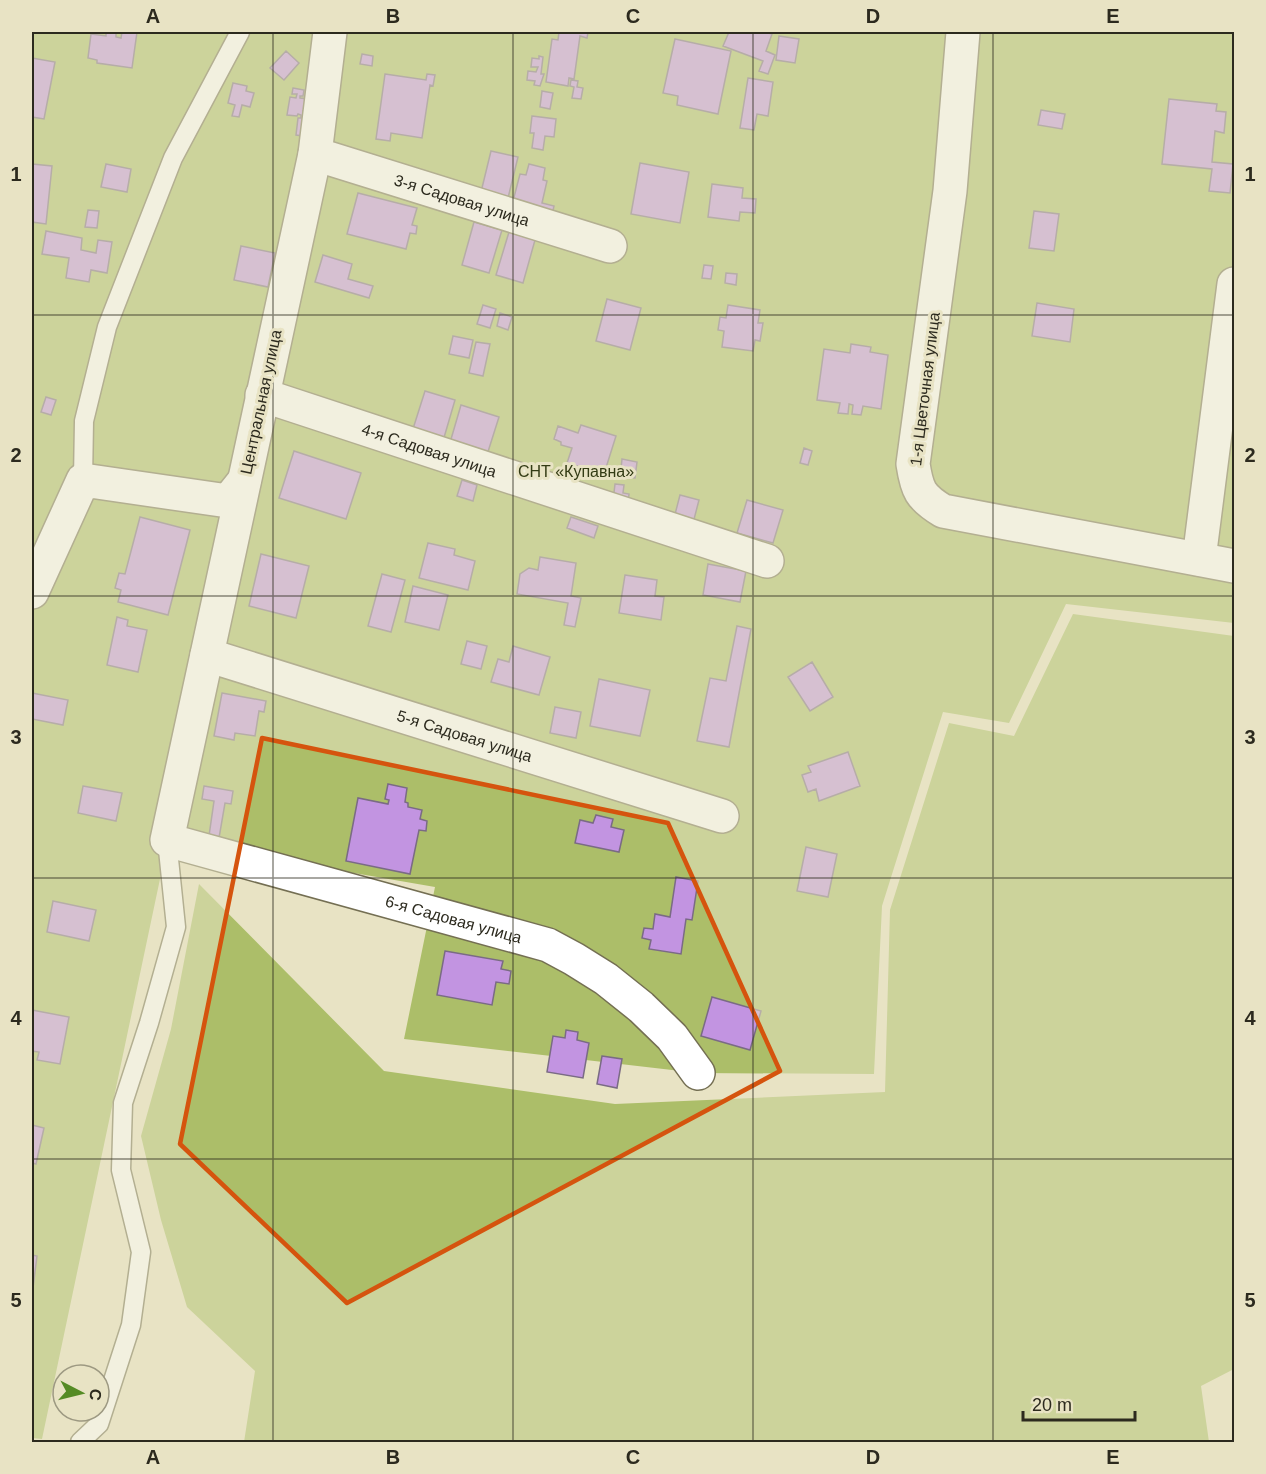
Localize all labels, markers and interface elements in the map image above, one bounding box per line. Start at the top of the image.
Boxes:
text: A [146,5,160,27]
text: B [386,5,400,27]
text: C [626,5,640,27]
text: D [866,5,880,27]
text: E [1106,5,1120,27]
text: 1 [10,163,22,185]
text: 1 [1244,163,1256,185]
street label: 3-я Садовая улица [392,171,532,229]
street label: 1-я Цветочная улица [907,311,943,467]
street label: Центральная улица [237,328,285,476]
street label: 4-я Садовая улица [360,420,499,480]
text: 2 [10,444,22,466]
text: 2 [1244,444,1256,466]
park label: СНТ «Купавна» [518,463,634,480]
street label: 5-я Садовая улица [395,706,534,765]
text: 3 [10,726,22,748]
text: 3 [1244,726,1256,748]
street label: 6-я Садовая улица [384,892,524,946]
text: 4 [10,1007,22,1029]
text: 4 [1244,1007,1256,1029]
text: 5 [10,1289,22,1311]
text: 5 [1244,1289,1256,1311]
north arrow [51,1363,111,1423]
scale bar [1023,1384,1136,1422]
text: С [86,1388,105,1402]
text: 20 m [1032,1395,1072,1415]
text: A [146,1446,160,1468]
text: B [386,1446,400,1468]
text: C [626,1446,640,1468]
text: D [866,1446,880,1468]
text: E [1106,1446,1120,1468]

